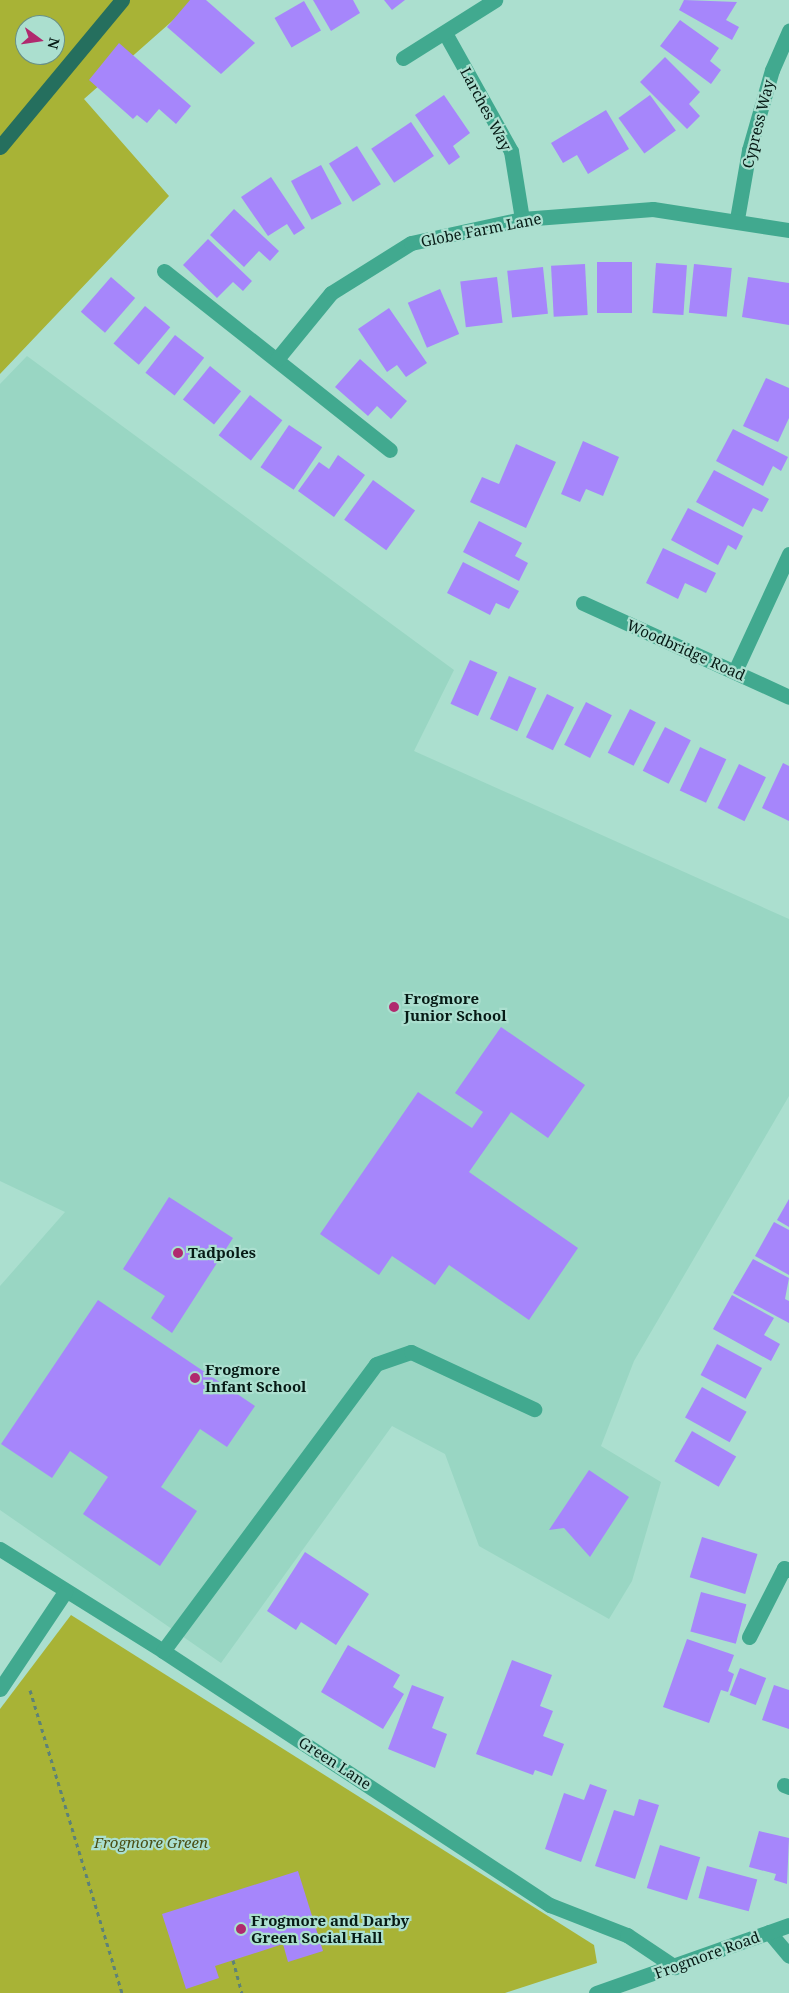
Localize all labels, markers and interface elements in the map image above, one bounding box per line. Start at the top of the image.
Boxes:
north arrow [15,15,65,65]
text: N [44,36,65,51]
street label: Larches Way [457,64,515,154]
street label: Cypress Way [738,78,778,170]
street label: Globe Farm Lane [419,209,543,251]
street label: Woodbridge Road [624,616,748,684]
place label: Frogmore Junior School [404,989,506,1024]
marker: Frogmore Junior School [388,1001,400,1013]
place label: Tadpoles [188,1244,256,1262]
marker: Tadpoles [172,1247,184,1259]
place label: Frogmore Infant School [205,1360,306,1395]
marker: Frogmore Infant School [189,1372,201,1384]
street label: Green Lane [295,1733,375,1793]
park label: Frogmore Green [94,1834,208,1852]
place label: Frogmore and Darby Green Social Hall [251,1911,409,1946]
marker: Frogmore and Darby Green Social Hall [235,1923,247,1935]
street label: Frogmore Road [652,1928,762,1982]

